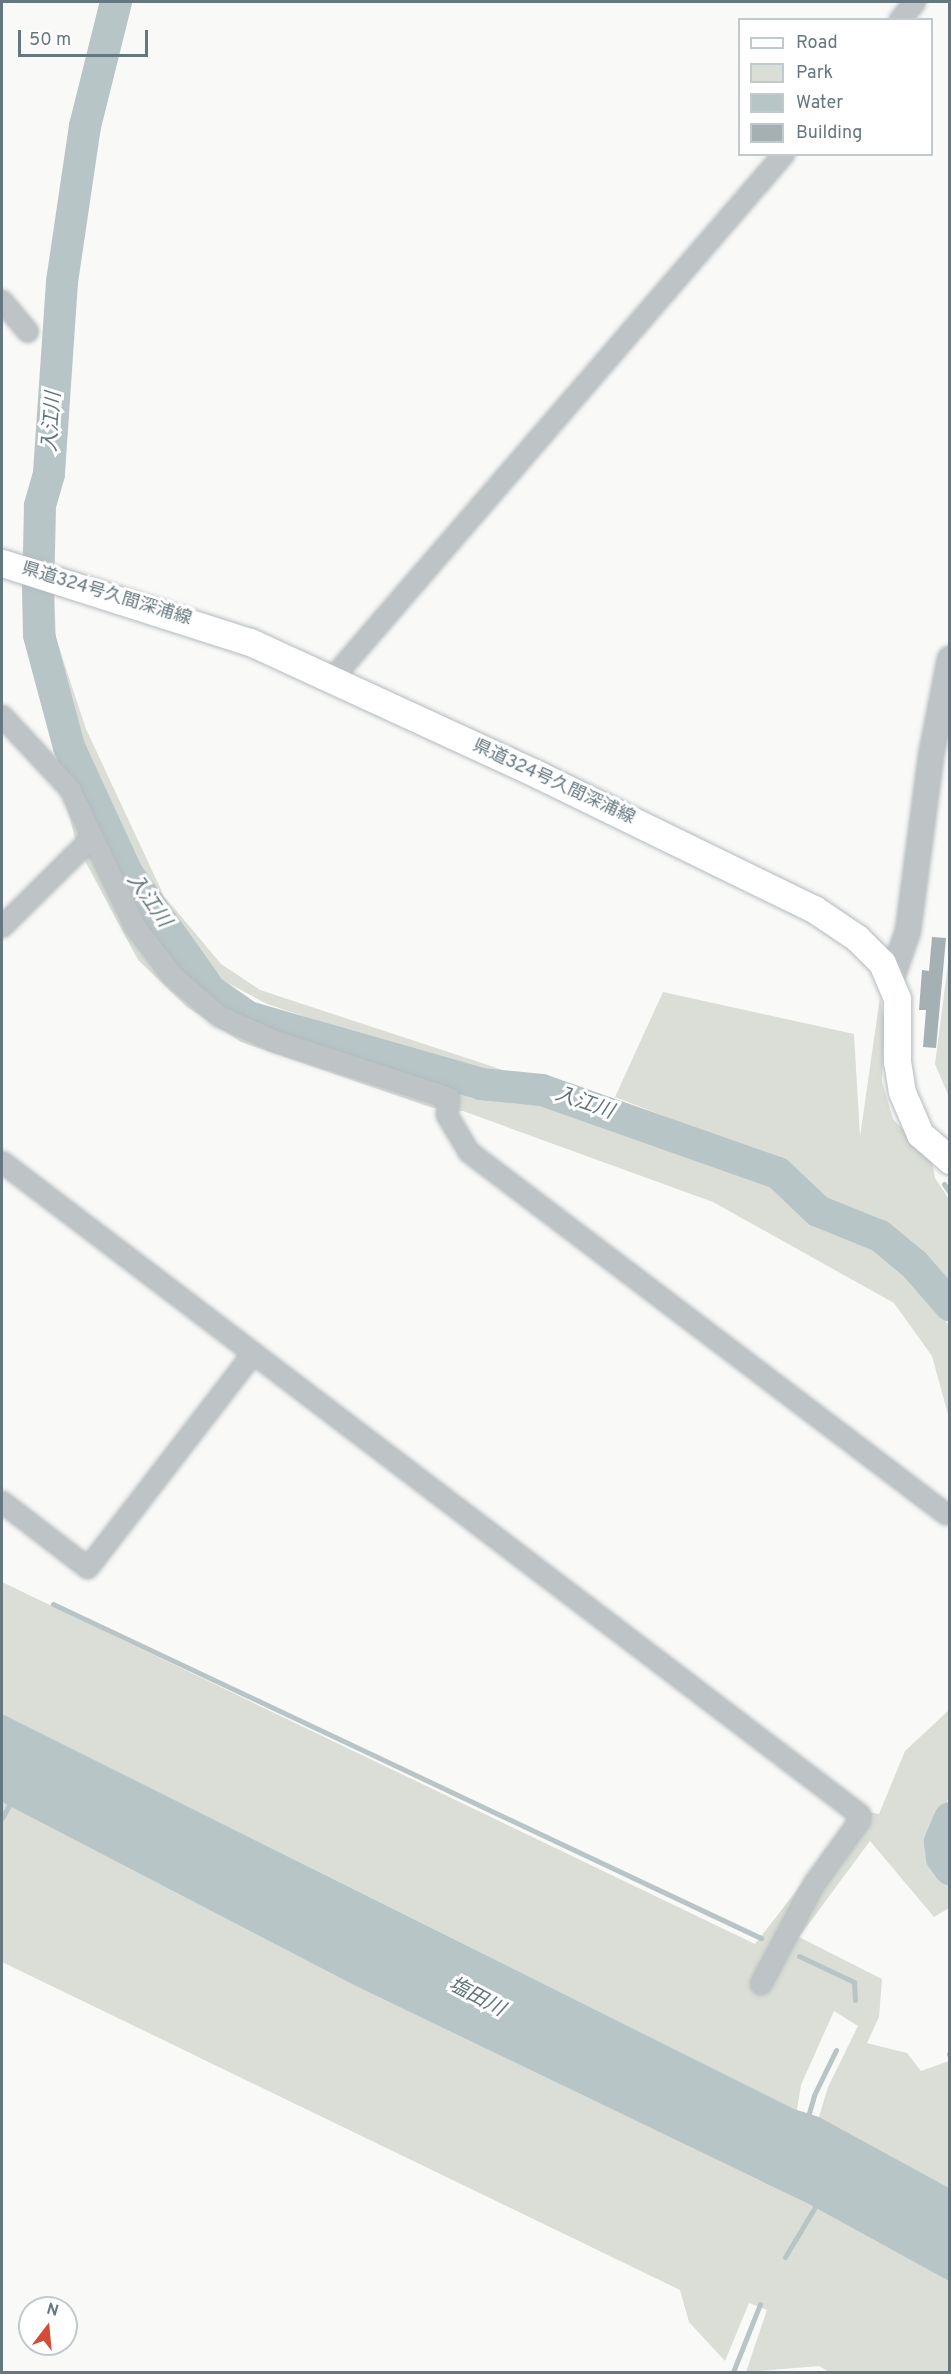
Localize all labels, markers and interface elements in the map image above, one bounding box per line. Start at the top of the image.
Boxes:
scale bar [21,18,152,56]
legend [738,18,933,156]
text: 50 m [29,29,71,52]
text: Road [796,32,838,55]
text: Park [796,62,833,85]
text: Water [796,92,843,115]
text: Building [796,122,862,145]
water label: 入江川 [39,391,67,453]
street label: 県道324号久間深浦線 [18,559,194,631]
street label: 県道324号久間深浦線 [468,736,638,830]
water label: 入江川 [121,870,175,932]
water label: 入江川 [552,1083,616,1125]
water label: 塩田川 [444,1973,508,2023]
north arrow [18,2296,78,2356]
text: N [44,2299,61,2322]

